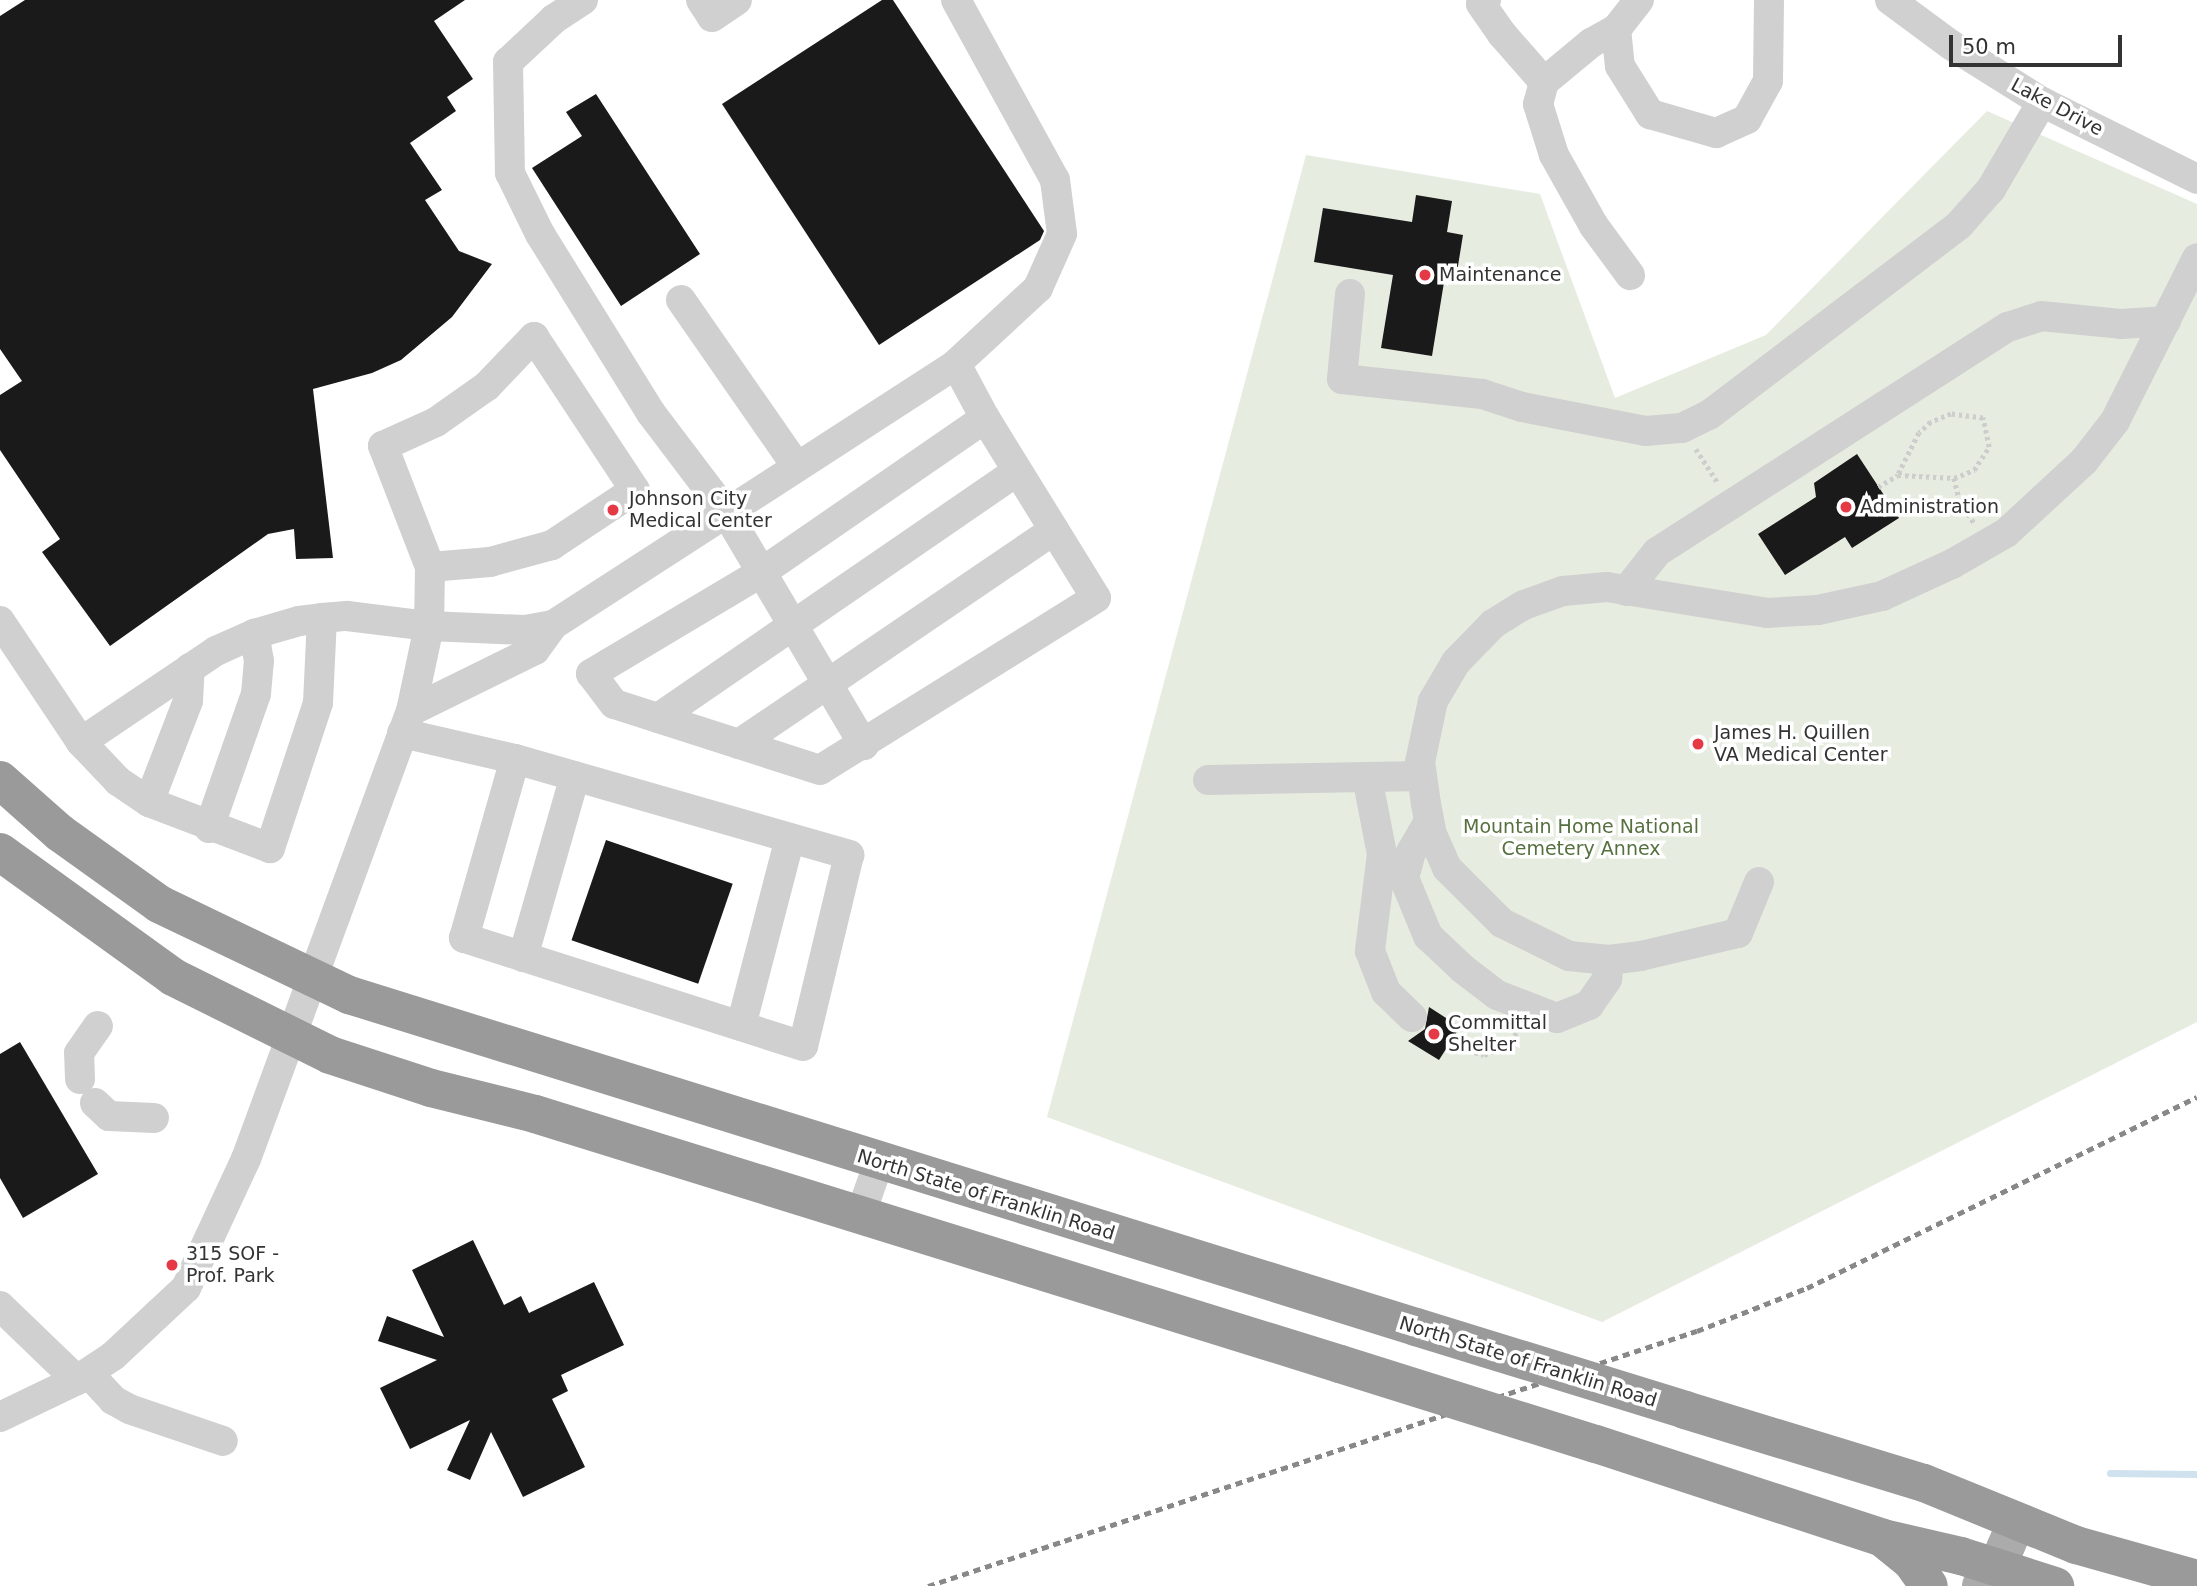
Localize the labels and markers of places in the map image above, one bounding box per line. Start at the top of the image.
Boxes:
place label: Maintenance [1439,264,1561,286]
marker: Maintenance [1417,267,1433,283]
place label: Johnson City Medical Center [629,488,772,532]
place label: Administration [1860,496,1999,518]
marker: Administration [1838,499,1854,515]
marker: Johnson City Medical Center [603,500,623,520]
place label: James H. Quillen VA Medical Center [1714,722,1888,766]
marker: James H. Quillen VA Medical Center [1688,734,1708,754]
place label: Committal Shelter [1448,1012,1547,1056]
marker: Committal Shelter [1426,1026,1442,1042]
place label: 315 SOF - Prof. Park [186,1243,279,1287]
marker: 315 SOF - Prof. Park [164,1257,180,1273]

